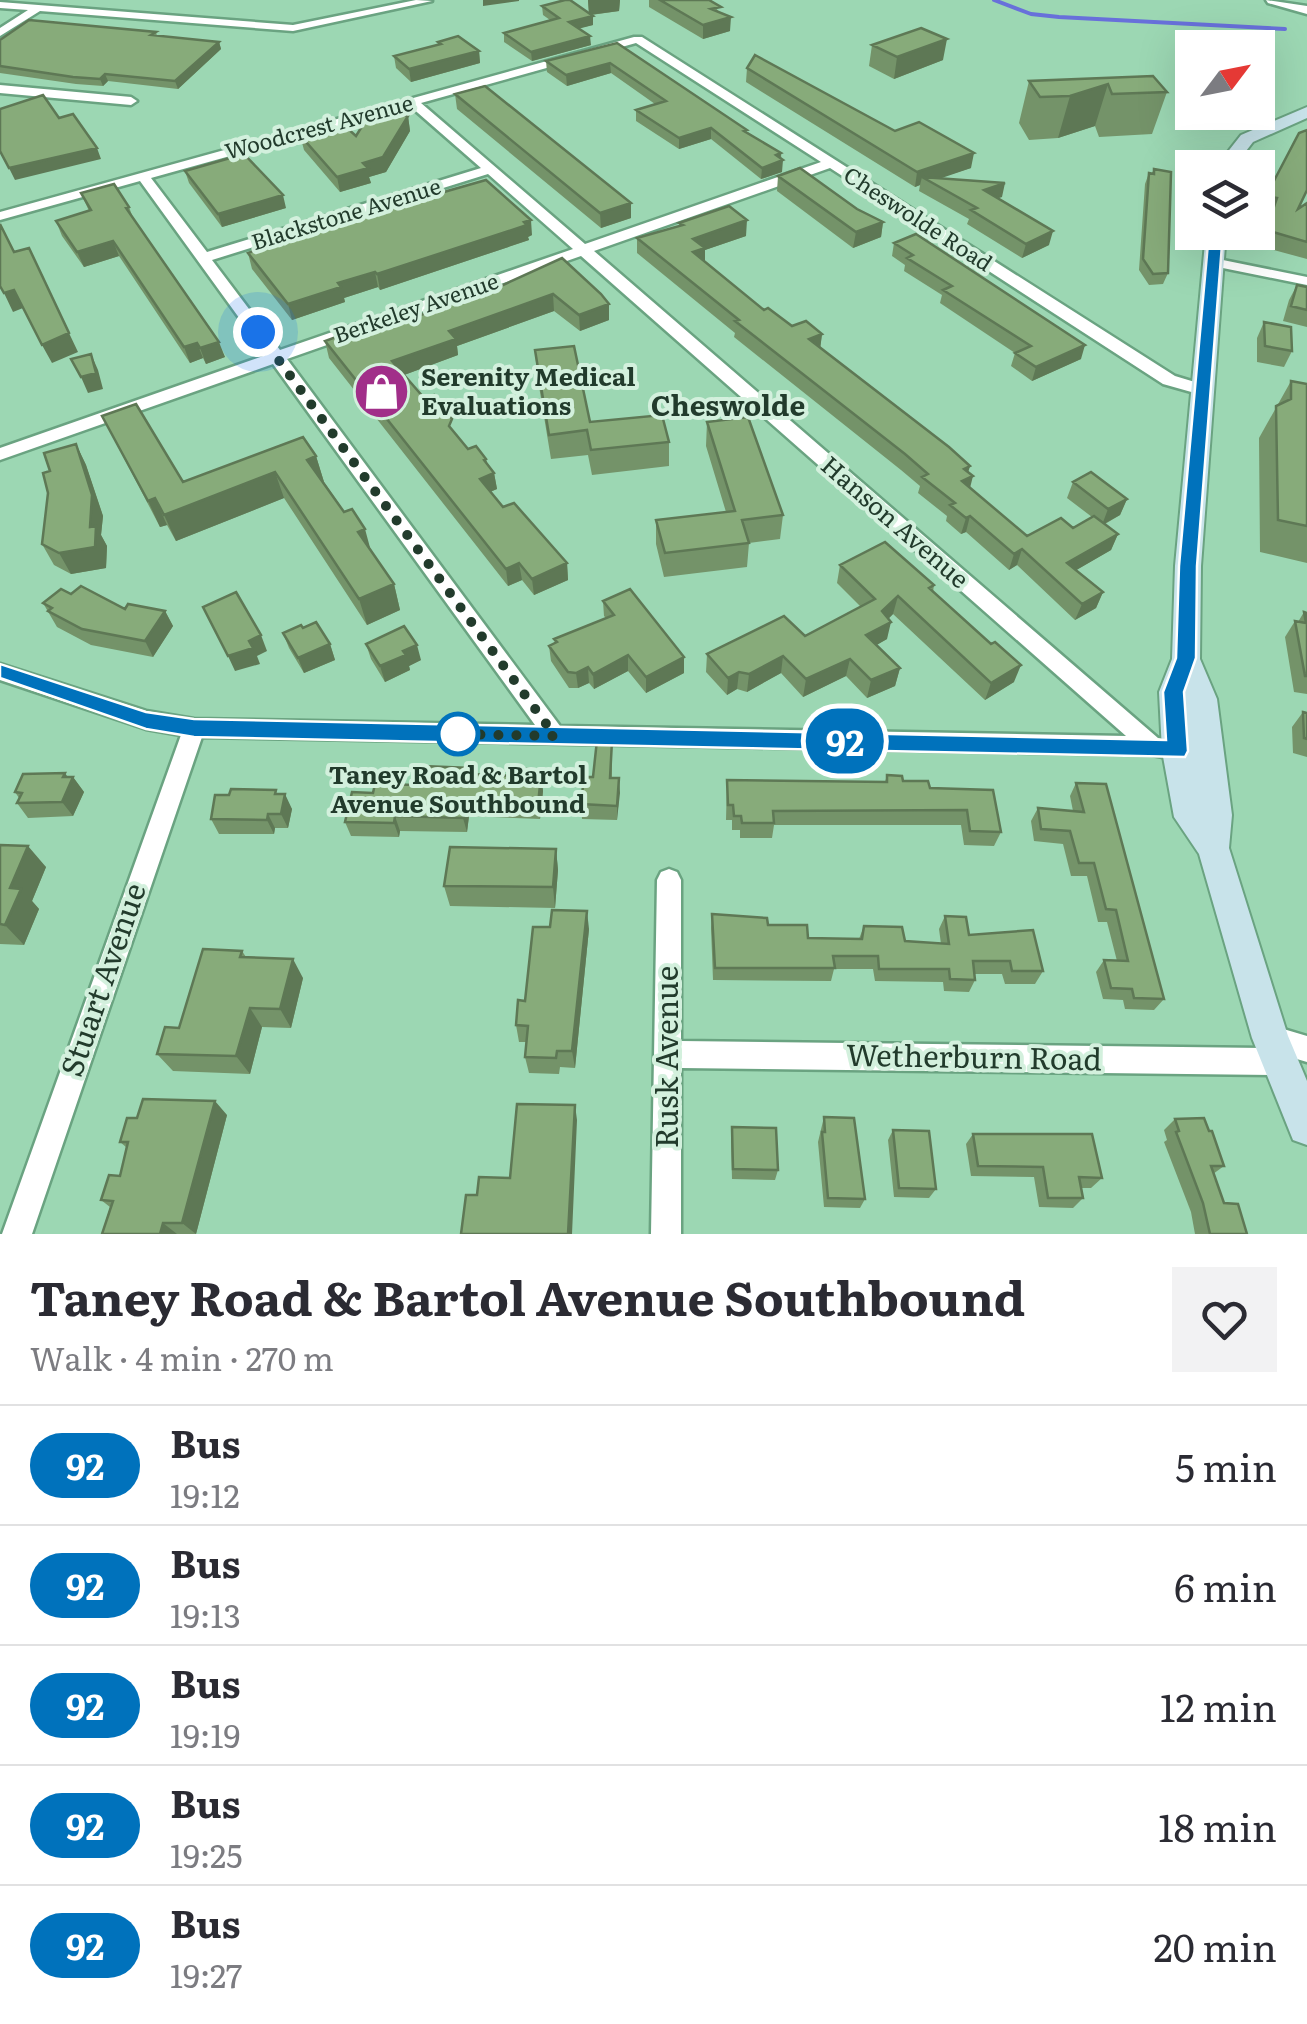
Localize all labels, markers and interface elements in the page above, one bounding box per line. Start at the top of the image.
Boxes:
north arrow [1175,30,1275,130]
map controls [1175,30,1275,250]
street label: Woodcrest Avenue [221,85,416,167]
button: layers [1175,150,1275,250]
street label: Cheswolde Road [838,157,1000,278]
street label: Blackstone Avenue [247,168,444,257]
street label: Berkeley Avenue [329,263,502,350]
your location [233,307,283,357]
place label: Serenity Medical Evaluations [421,357,635,423]
shop icon: Serenity Medical Evaluations [352,361,412,421]
district label: Cheswolde [651,383,805,425]
street label: Hanson Avenue [814,446,978,596]
line badge: 92 [800,708,890,774]
marker: Taney Road & Bartol Avenue Southbound [437,713,479,755]
text: 92 [826,715,864,767]
place label: Taney Road & Bartol Avenue Southbound [329,755,587,821]
street label: Stuart Avenue [47,876,155,1082]
street label: Rusk Avenue [643,966,687,1148]
street label: Wetherburn Road [846,1031,1102,1079]
text: Taney Road & Bartol Avenue Southbound [30,1260,1025,1331]
button: heart [1172,1267,1277,1372]
text: Walk · 4 min · 270 m [30,1333,334,1381]
text: Bus [170,1413,241,1470]
text: 5 min [1175,1437,1277,1494]
text: 92 [66,1439,104,1491]
text: 19:12 [170,1470,240,1518]
text: Bus [170,1533,241,1590]
text: 6 min [1174,1557,1277,1614]
text: 92 [66,1559,104,1611]
text: 19:13 [170,1590,241,1638]
text: Bus [170,1653,241,1710]
text: 12 min [1160,1677,1277,1734]
text: 92 [66,1679,104,1731]
text: 19:19 [170,1710,240,1758]
text: Bus [170,1773,241,1830]
text: 18 min [1158,1797,1277,1854]
text: 92 [66,1799,104,1851]
text: 19:25 [170,1830,243,1878]
text: Bus [170,1893,241,1950]
text: 20 min [1153,1917,1277,1974]
text: 92 [66,1919,104,1971]
text: 19:27 [170,1950,242,1998]

